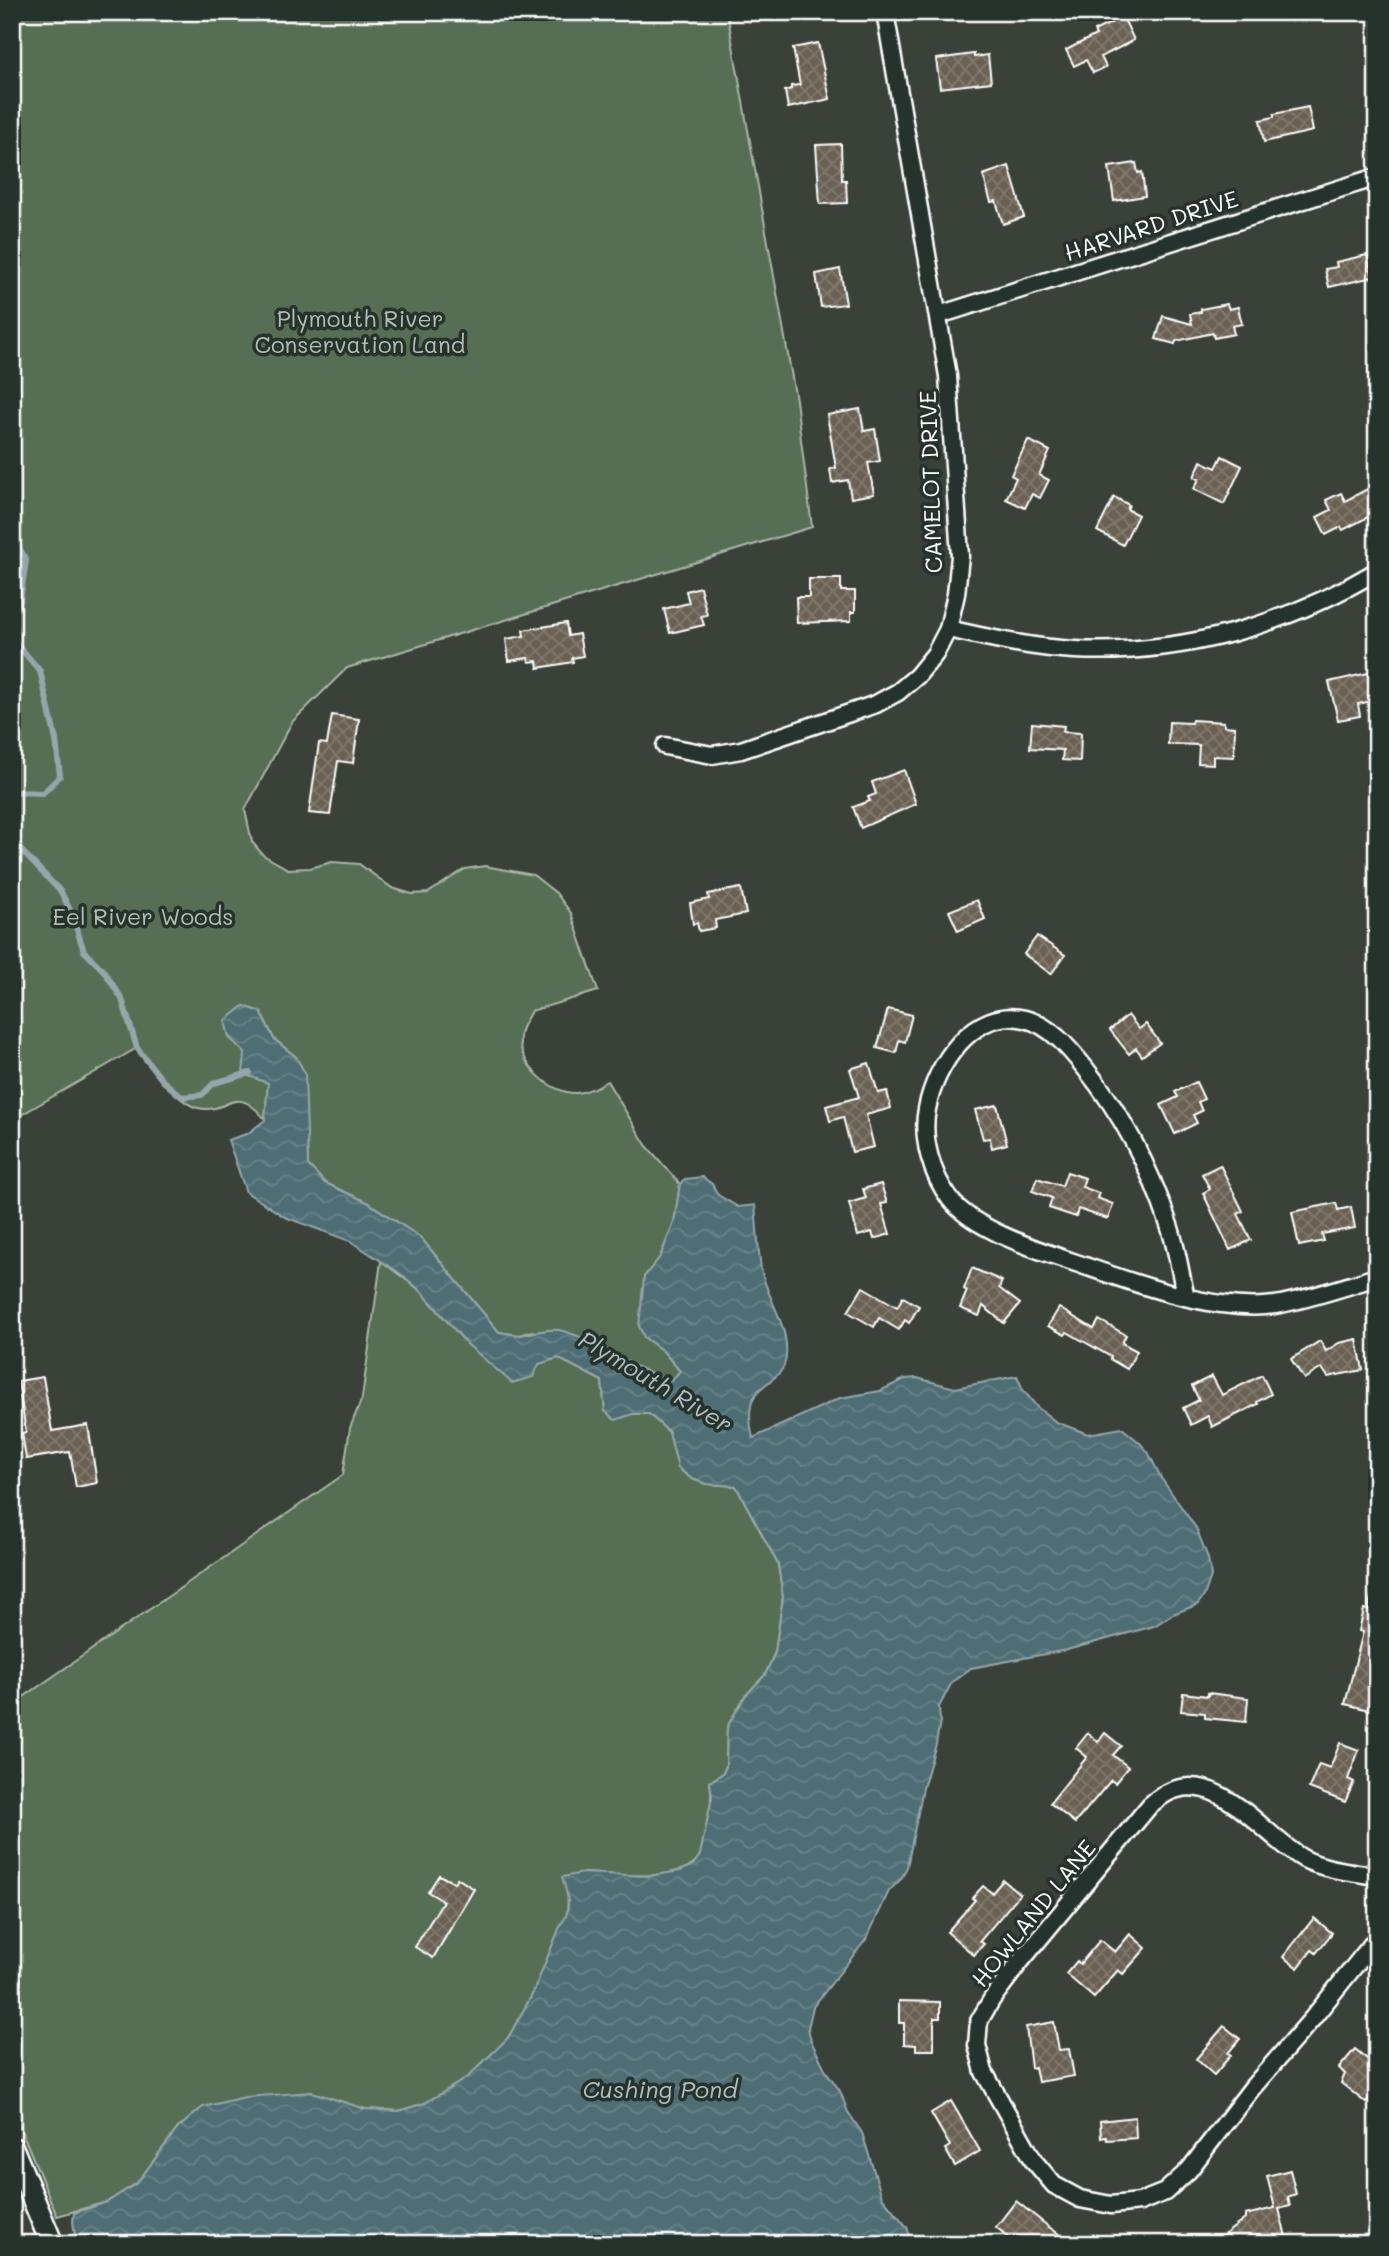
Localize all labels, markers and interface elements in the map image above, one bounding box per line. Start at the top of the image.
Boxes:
street label: HARVARD DRIVE [1060,183,1242,267]
park label: Plymouth River Conservation Land [255,303,465,359]
street label: CAMELOT DRIVE [912,390,948,574]
park label: Eel River Woods [53,901,233,931]
water label: Plymouth River [574,1323,738,1439]
street label: HOWLAND LANE [964,1833,1102,1993]
water label: Cushing Pond [582,2073,739,2104]

